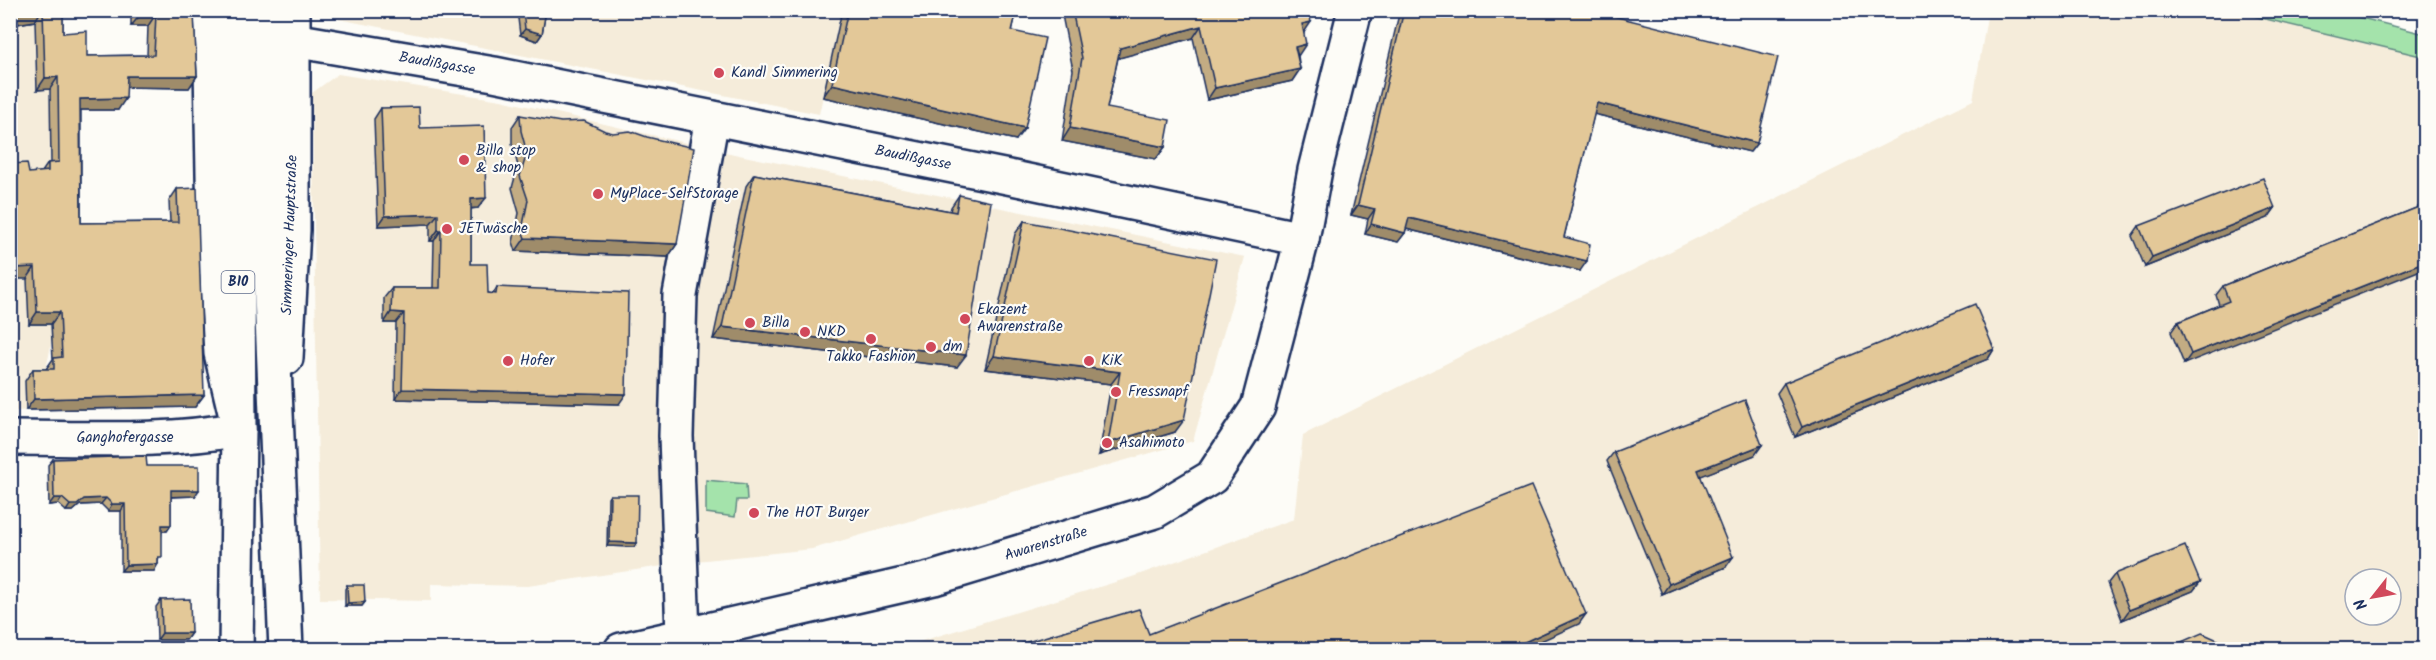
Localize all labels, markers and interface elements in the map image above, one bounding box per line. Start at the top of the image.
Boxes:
street label: Baudißgasse [397,45,477,83]
place label: Kandl Simmering [731,61,838,85]
marker: Kandl Simmering [712,66,726,80]
place label: Billa stop & shop [476,139,536,180]
street label: Baudißgasse [873,139,953,177]
marker: Billa stop & shop [457,153,471,167]
street label: Simmeringer Hauptstraße [275,154,305,316]
place label: MyPlace-SelfStorage [610,182,739,206]
marker: MyPlace-SelfStorage [591,187,605,201]
place label: JETwäsche [459,217,528,241]
marker: JETwäsche [440,222,454,236]
road number: B10 [222,271,254,293]
place label: Ekazent Awarenstraße [977,298,1063,339]
place label: Billa [762,311,790,335]
marker: Ekazent Awarenstraße [958,312,972,326]
marker: Billa [743,316,757,330]
place label: NKD [817,320,846,344]
marker: NKD [798,325,812,339]
marker: Takko Fashion [864,332,878,346]
place label: dm [943,335,962,359]
marker: dm [924,340,938,354]
place label: Takko Fashion [826,345,916,369]
place label: Hofer [520,349,555,373]
place label: KiK [1101,349,1122,373]
marker: Hofer [501,354,515,368]
marker: KiK [1082,354,1096,368]
place label: Fressnapf [1128,380,1190,404]
marker: Fressnapf [1109,385,1123,399]
street label: Ganghofergasse [76,426,174,450]
place label: Asahimoto [1119,431,1185,455]
marker: Asahimoto [1100,436,1114,450]
place label: The HOT Burger [766,501,870,525]
marker: The HOT Burger [747,506,761,520]
street label: Awarenstraße [1002,520,1091,568]
north arrow [2343,567,2403,627]
text: N [2348,593,2375,615]

